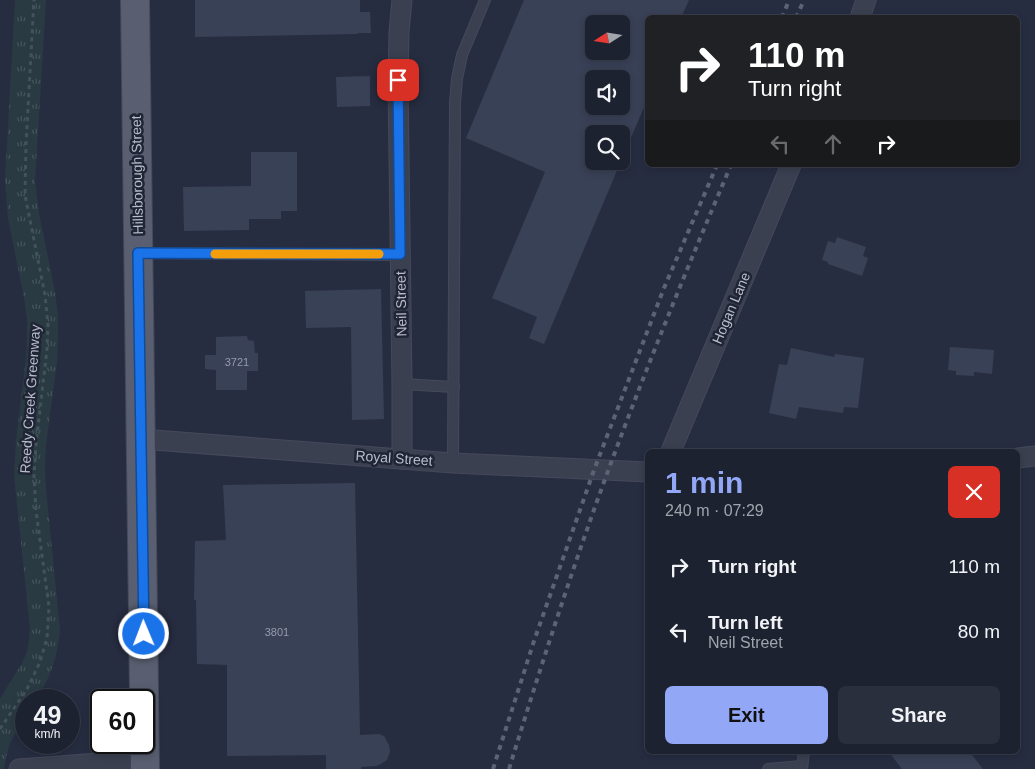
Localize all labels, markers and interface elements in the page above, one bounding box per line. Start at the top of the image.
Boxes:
north arrow [585,15,630,60]
map controls [585,15,630,170]
icon: right [665,35,730,100]
text: 110 m [748,35,845,74]
pin [377,59,419,101]
icon: arrive [384,66,412,94]
button: sound [585,70,630,115]
text: Turn right [748,76,841,101]
street label: Hillsborough Street [128,115,146,235]
button: search [585,125,630,170]
icon: left [766,130,794,158]
icon: ahead [819,130,847,158]
icon: right [872,130,900,158]
street label: Hogan Lane [709,270,753,346]
street label: Neil Street [392,271,410,337]
street label: Reedy Creek Greenway [17,324,43,474]
house number: 3721 [225,356,249,368]
street label: Royal Street [355,447,433,469]
text: 1 min [665,466,743,499]
button: close [948,466,1000,518]
text: 240 m · 07:29 [665,502,764,519]
icon: right [665,553,693,581]
text: Turn right [708,556,796,577]
text: 110 m [949,556,1000,577]
position arrow [117,607,169,659]
text: Turn left [708,612,783,633]
icon: left [665,618,693,646]
text: 80 m [958,621,1000,642]
house number: 3801 [265,626,289,638]
text: Neil Street [708,634,783,651]
button: Exit [665,686,828,744]
button: Share [838,686,1000,744]
speed limit sign: 60 [90,689,155,754]
text: 49 [34,701,61,729]
text: km/h [34,727,61,741]

